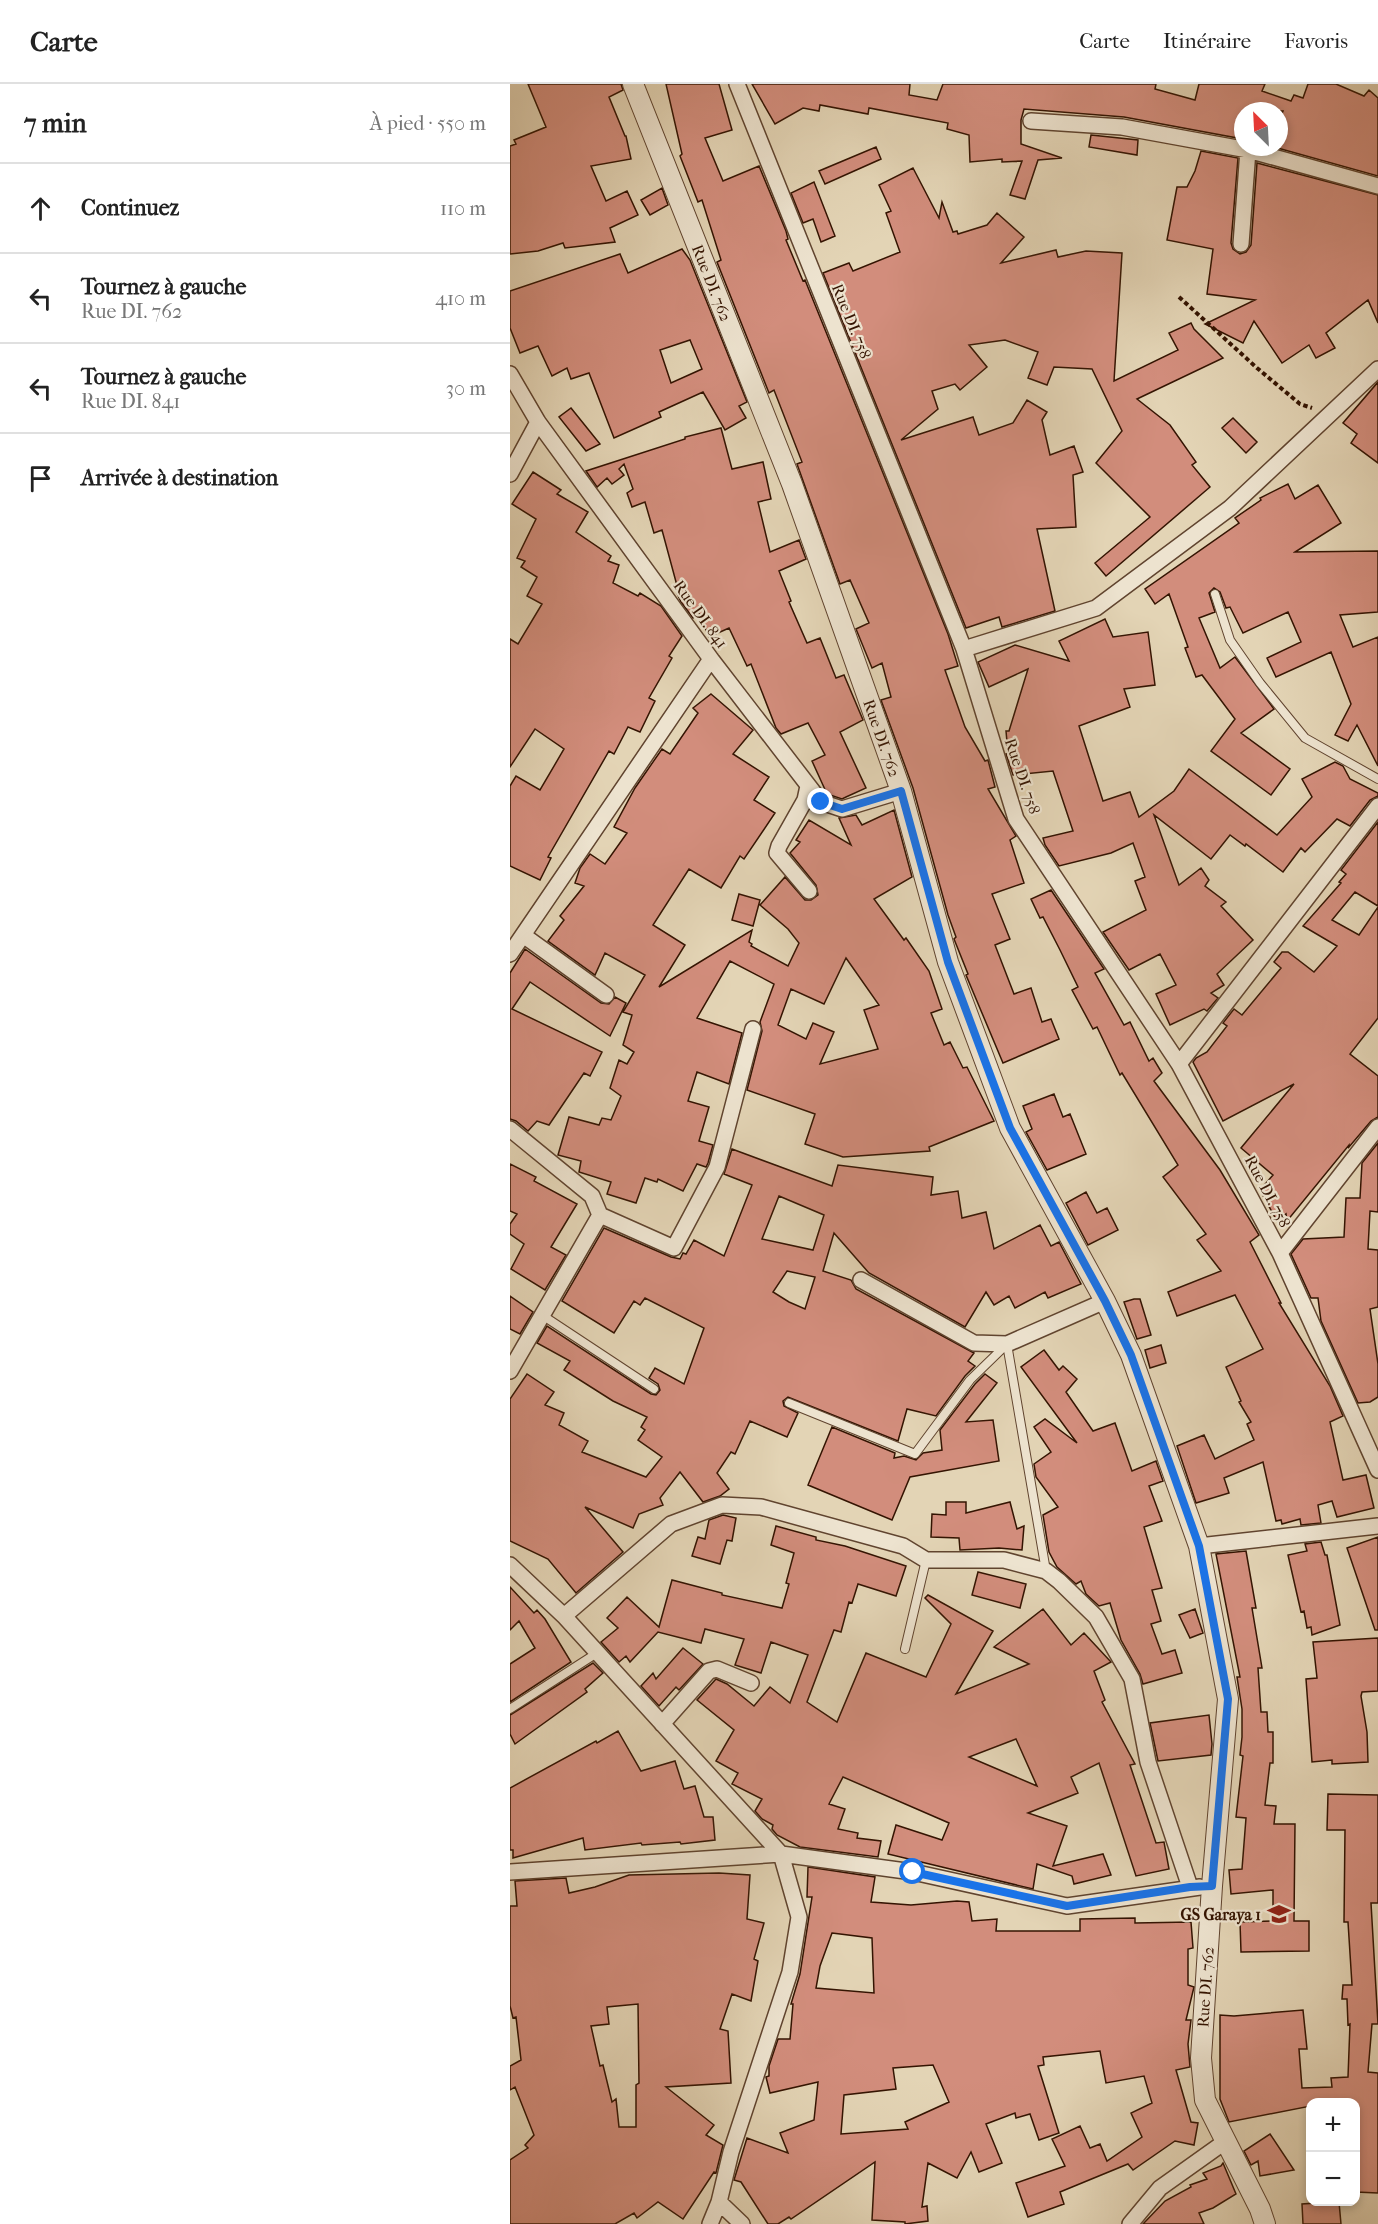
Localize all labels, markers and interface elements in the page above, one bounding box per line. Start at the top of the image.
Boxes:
text: Carte [30,25,98,58]
text: Carte [1079,29,1130,53]
text: Itinéraire [1163,29,1251,53]
text: Favoris [1284,29,1348,53]
north arrow [1234,102,1288,156]
text: 7 min [24,108,87,139]
text: À pied · 550 m [370,112,486,135]
icon: ahead [24,192,57,225]
text: Continuez [81,195,179,221]
text: 110 m [440,197,486,220]
street label: Rue DI. 762 [688,242,735,324]
text: Tournez à gauche [81,274,246,300]
street label: Rue DI. 758 [828,281,875,361]
icon: left [24,282,57,315]
text: 410 m [435,287,486,310]
text: Rue DI. 762 [81,300,182,323]
text: Tournez à gauche [81,364,246,390]
icon: left [24,372,57,405]
text: 30 m [446,377,486,400]
text: Rue DI. 841 [81,390,180,413]
icon: arrive [24,462,57,495]
text: Arrivée à destination [81,465,278,491]
street label: Rue DI. 841 [670,577,732,652]
street label: Rue DI. 762 [859,697,904,780]
street label: Rue DI. 758 [1001,736,1044,817]
route end [807,788,833,814]
street label: Rue DI. 758 [1241,1152,1295,1231]
route start [899,1858,925,1884]
school or university icon: GS Garaya 1 [1266,1901,1292,1927]
place label: GS Garaya 1 [1180,1905,1261,1925]
street label: Rue DI. 762 [1193,1946,1218,2028]
map controls [1306,2098,1360,2206]
button: + [1306,2098,1360,2152]
button: − [1306,2152,1360,2206]

